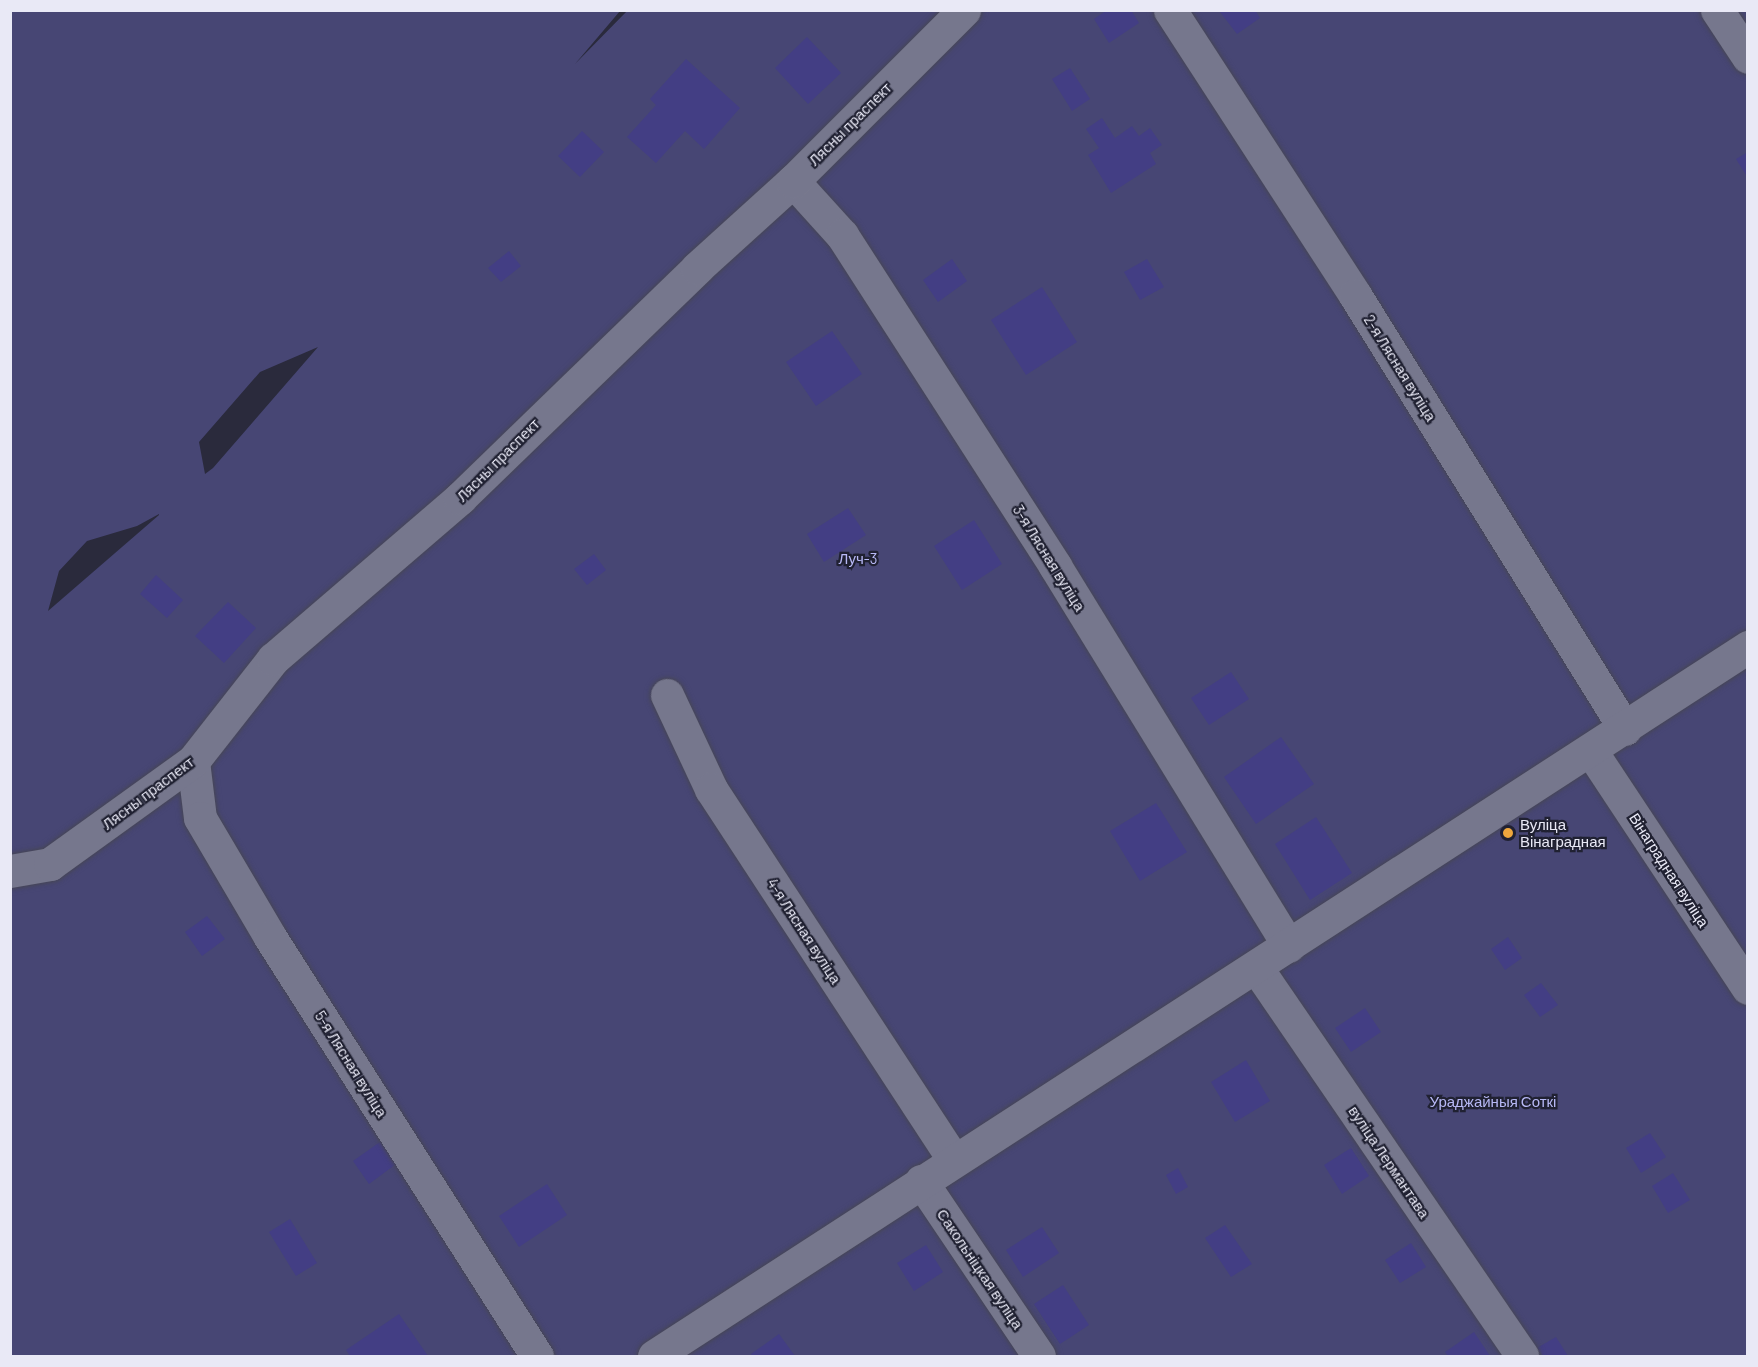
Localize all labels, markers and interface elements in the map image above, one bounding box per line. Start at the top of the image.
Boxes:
street label: Лясны праспект [805,79,895,169]
street label: 2-я Лясная вуліца [1360,311,1440,425]
street label: Лясны праспект [453,415,543,505]
street label: 3-я Лясная вуліца [1009,502,1089,614]
park label: Луч-3 [839,550,877,568]
street label: Лясны праспект [99,753,197,833]
street label: Вінаградная вуліца [1625,810,1713,930]
place label: Вуліца Вінаградная [1520,815,1606,850]
marker: Вуліца Вінаградная [1501,826,1515,840]
street label: 4-я Лясная вуліца [763,875,845,987]
street label: 5-я Лясная вуліца [311,1008,391,1120]
park label: Ураджайныя Соткі [1430,1093,1556,1111]
street label: вуліца Лермантава [1345,1102,1433,1222]
street label: Сакольніцкая вуліца [933,1206,1027,1332]

